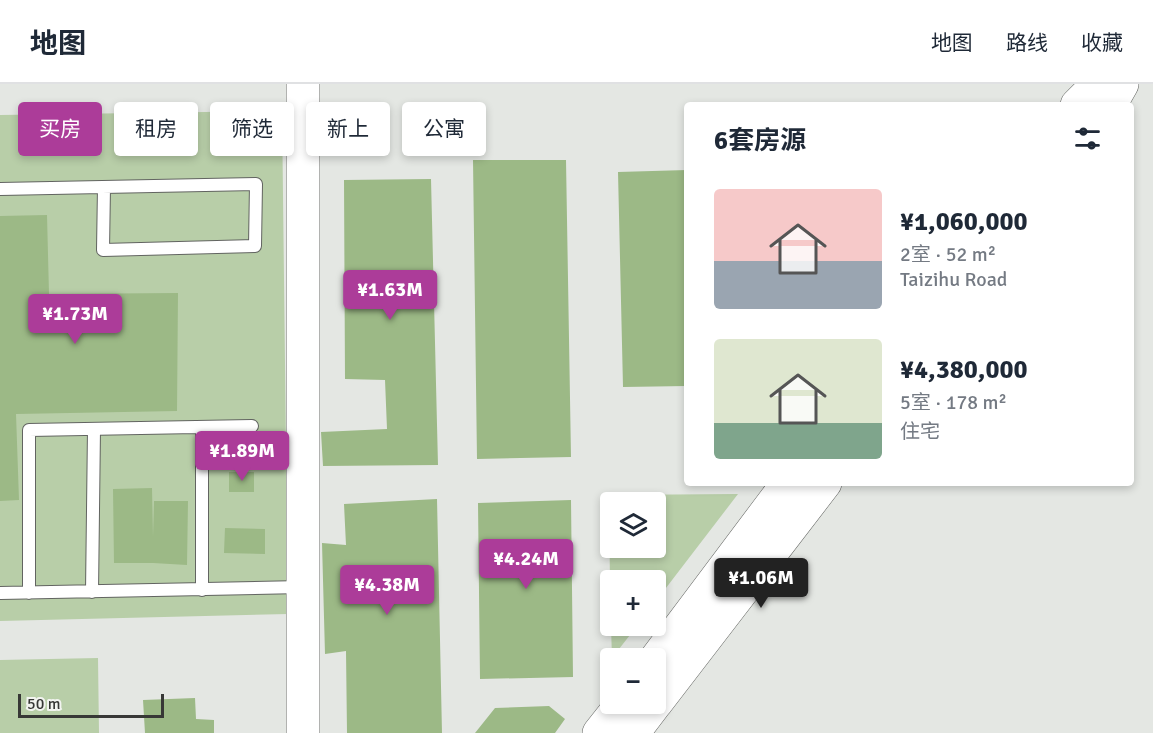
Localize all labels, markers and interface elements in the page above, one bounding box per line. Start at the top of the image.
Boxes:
text: 地图 [30,27,86,61]
text: 地图 [931,30,973,56]
text: 路线 [1006,30,1048,56]
text: 收藏 [1081,30,1123,56]
chip: 买房 [18,102,102,156]
chip: 租房 [114,102,198,156]
chip: 筛选 [210,102,294,156]
chip: 新上 [306,102,390,156]
chip: 公寓 [402,102,486,156]
icon: filters [1071,122,1104,155]
text: 6套房源 [714,125,806,157]
text: ¥1,060,000 [900,206,1028,238]
icon: home [762,213,834,285]
text: 2室 · 52 m² [900,242,996,267]
text: Taizihu Road [900,267,1007,292]
pin: ¥1.63M [341,270,439,321]
text: ¥1.63M [357,277,423,302]
pin: ¥1.73M [26,294,124,345]
text: ¥1.73M [42,301,108,326]
text: ¥4,380,000 [900,354,1028,386]
icon: home [762,363,834,435]
text: 5室 · 178 m² [900,390,1007,415]
text: 住宅 [900,419,940,444]
pin: ¥1.89M [193,431,291,482]
text: ¥1.89M [209,438,275,463]
map controls [600,492,666,714]
button: layers [600,492,666,558]
pin: ¥4.24M [477,539,575,590]
text: ¥4.24M [493,546,559,571]
pin: ¥1.06M [712,558,810,609]
pin: ¥4.38M [338,565,436,616]
text: ¥1.06M [728,565,794,590]
button: + [600,570,666,636]
text: ¥4.38M [354,572,420,597]
button: − [600,648,666,714]
scale bar [18,691,164,718]
text: 50 m [27,694,61,714]

